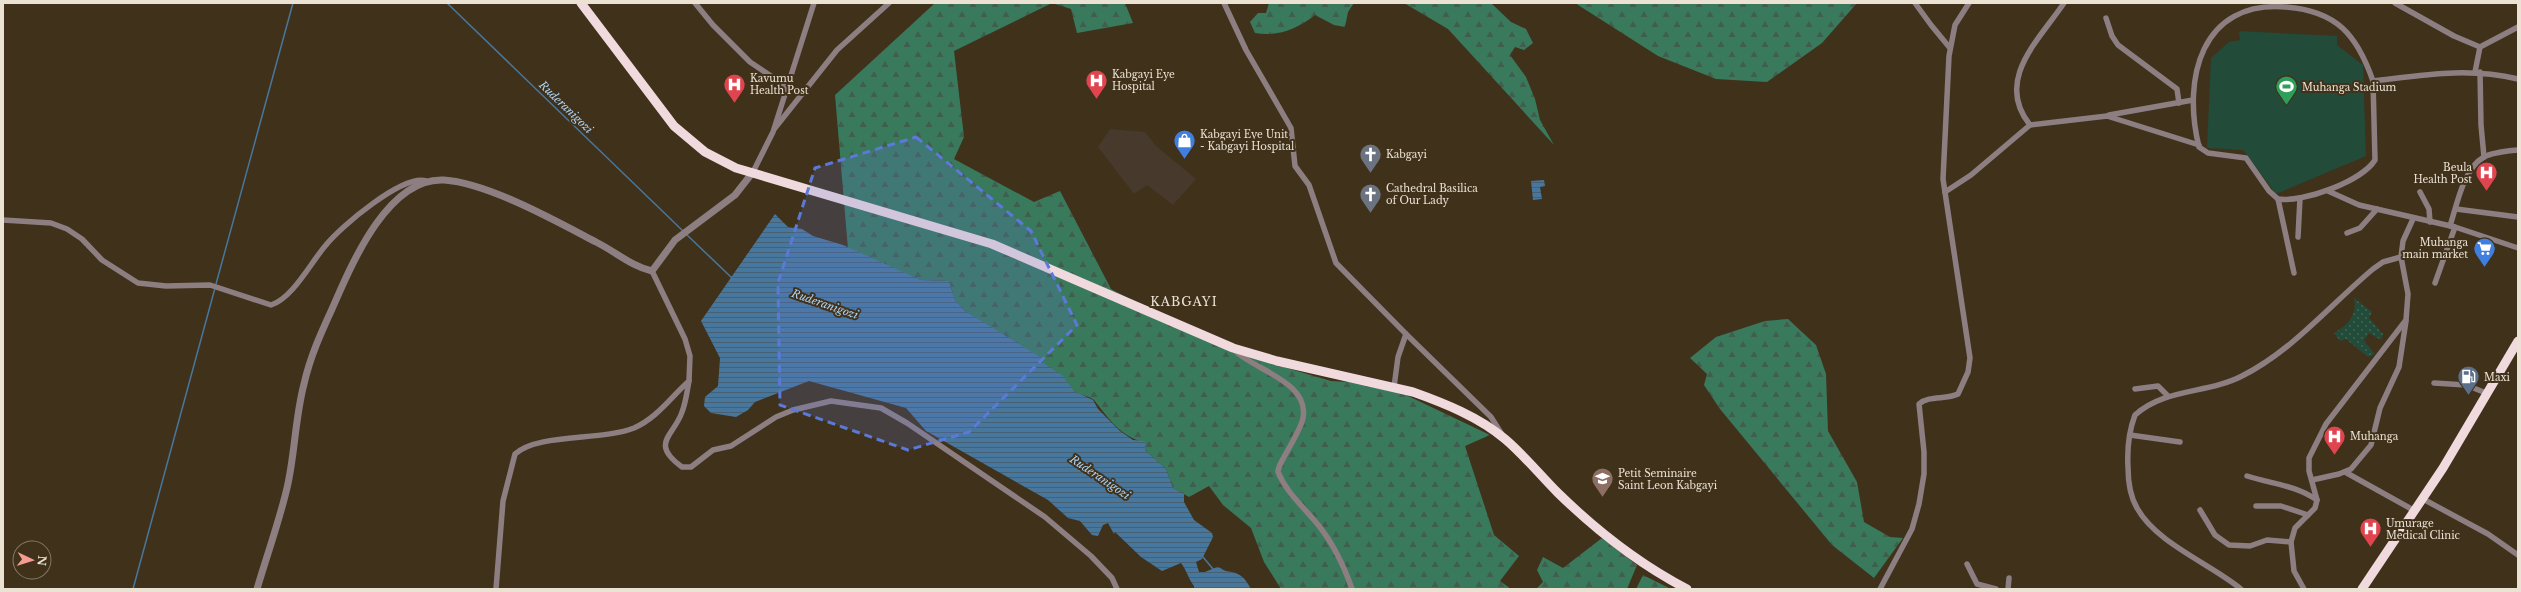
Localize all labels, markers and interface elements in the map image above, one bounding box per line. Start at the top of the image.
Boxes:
hospital icon: Kabgayi Eye Hospital [1083,67,1109,100]
place label: Kabgayi Eye Hospital [1112,68,1175,93]
hospital icon: Kavumu Health Post [722,71,748,104]
place label: Kavumu Health Post [750,72,809,97]
sports icon: Muhanga Stadium [2274,74,2300,107]
water label: Ruderanigozi [535,77,596,136]
place label: Muhanga Stadium [2302,81,2397,94]
shop icon: Kabgayi Eye Unit - Kabgayi Hospital [1171,127,1197,160]
place label: Kabgayi Eye Unit - Kabgayi Hospital [1200,128,1294,153]
church icon: Kabgayi [1358,141,1384,174]
place label: Kabgayi [1386,148,1428,161]
hospital icon: Beula Health Post [2474,160,2500,193]
place label: Beula Health Post [2414,161,2472,186]
church icon: Cathedral Basilica of Our Lady [1358,181,1384,214]
place label: Cathedral Basilica of Our Lady [1386,182,1478,207]
supermarket icon: Muhanga main market [2471,235,2497,268]
place label: Muhanga main market [2402,236,2468,261]
water label: Ruderanigozi [789,286,860,322]
district label: KABGAYI [1150,294,1218,309]
fuel station icon: Maxi [2456,364,2482,397]
place label: Maxi [2484,371,2511,384]
hospital icon: Muhanga [2322,423,2348,456]
place label: Muhanga [2350,430,2399,443]
water label: Ruderanigozi [1066,451,1133,502]
school or university icon: Petit Seminaire Saint Leon Kabgayi [1589,466,1615,499]
place label: Petit Seminaire Saint Leon Kabgayi [1618,467,1718,492]
hospital icon: Umurage Medical Clinic [2358,516,2384,549]
place label: Umurage Medical Clinic [2386,517,2461,542]
north arrow [12,540,52,580]
text: N [35,555,49,567]

